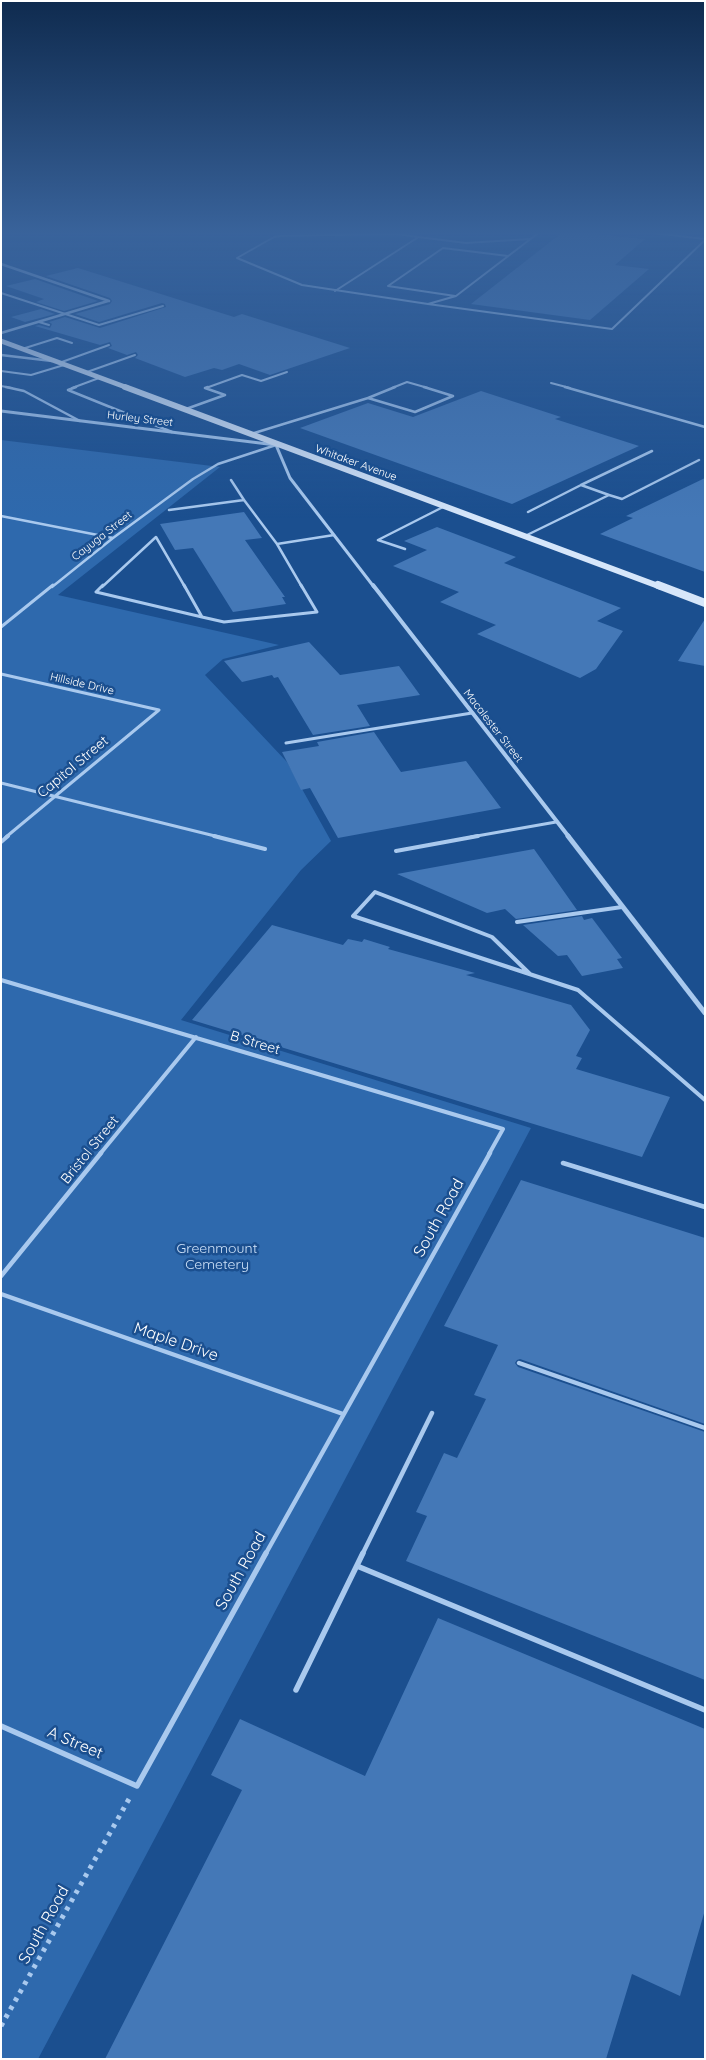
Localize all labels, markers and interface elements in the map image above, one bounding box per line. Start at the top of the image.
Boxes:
street label: Hurley Street [106,408,174,430]
street label: Whitaker Avenue [313,442,399,484]
street label: Cayuga Street [69,508,135,564]
street label: Hillside Drive [49,670,115,698]
street label: Macalester Street [460,687,526,765]
street label: Capitol Street [34,732,112,802]
street label: B Street [228,1027,282,1059]
street label: Bristol Street [58,1113,122,1187]
street label: South Road [410,1176,468,1260]
park label: Greenmount Cemetery [177,1241,257,1274]
street label: Maple Drive [131,1319,221,1365]
street label: South Road [212,1529,270,1613]
street label: A Street [44,1723,106,1763]
street label: South Road [15,1883,73,1967]

